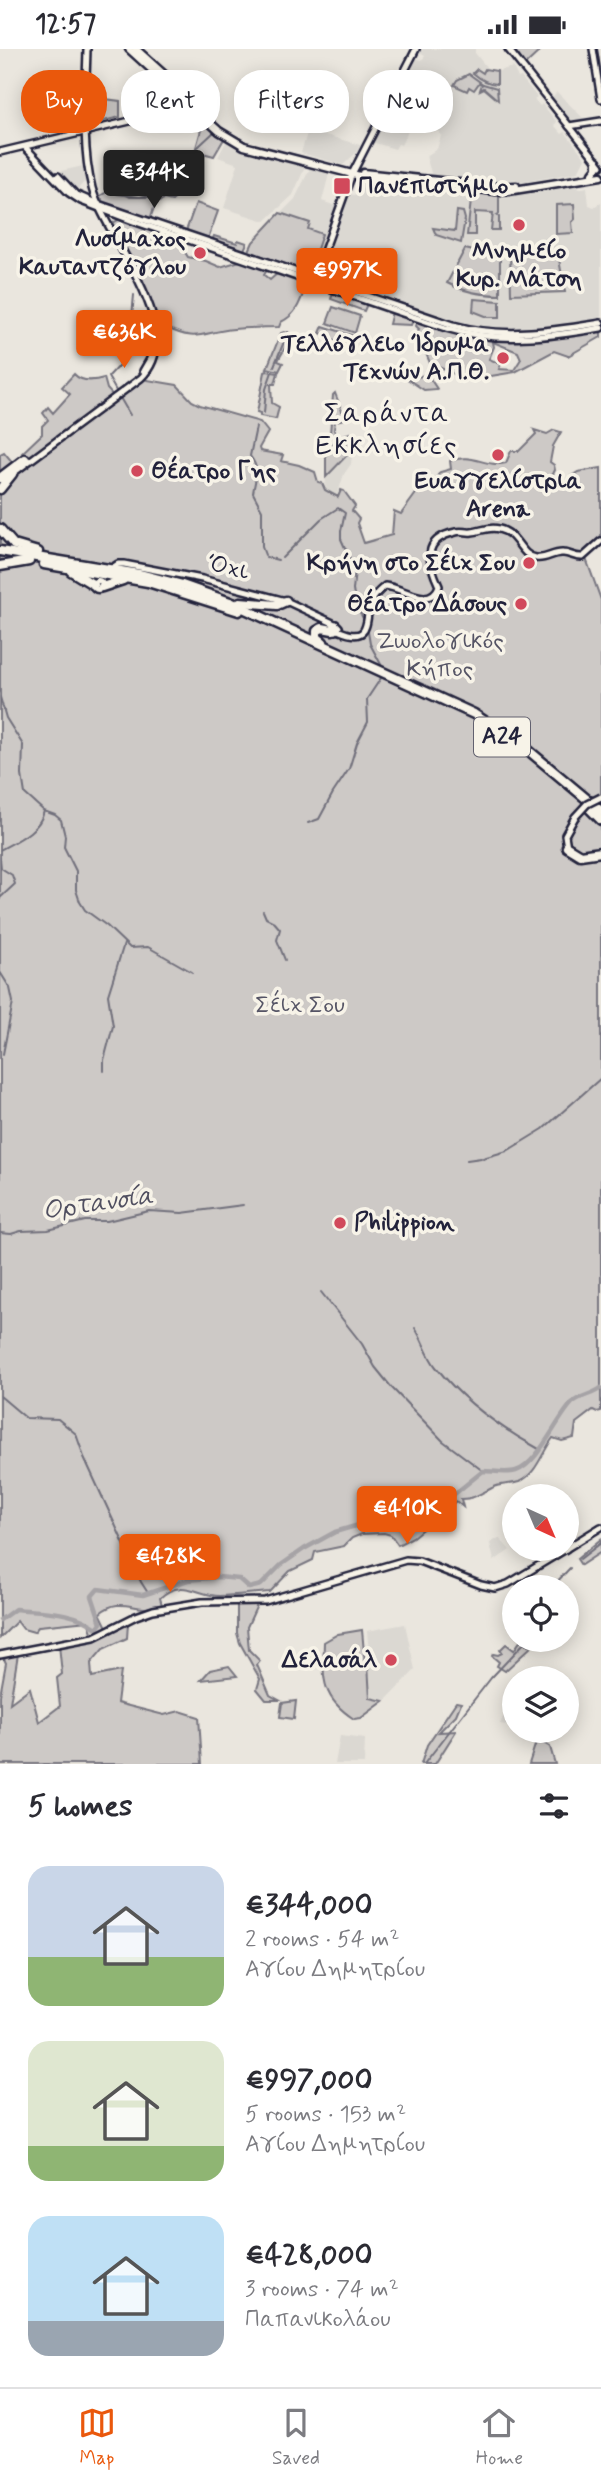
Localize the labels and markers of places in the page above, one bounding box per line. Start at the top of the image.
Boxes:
pin: €344K [105,151,203,210]
place label: Πανεπιστήμιο [358,171,508,202]
marker: Πανεπιστήμιο [332,176,352,196]
marker: Μνημείο Κυρ. Μάτση [511,217,527,233]
place label: Λυσίμαχος Καυταντζόγλου [19,224,186,283]
place label: Μνημείο Κυρ. Μάτση [456,236,582,295]
marker: Λυσίμαχος Καυταντζόγλου [192,245,208,261]
pin: €997K [298,249,396,308]
pin: €636K [75,311,173,370]
place label: Τελλόγλειο Ίδρυμα Τεχνών Α.Π.Θ. [280,329,489,388]
marker: Τελλόγλειο Ίδρυμα Τεχνών Α.Π.Θ. [495,350,511,366]
marker: Ευαγγελίστρια Arena [490,447,506,463]
place label: Θέατρο Γης [151,455,277,487]
marker: Θέατρο Γης [129,463,145,479]
place label: Ευαγγελίστρια Arena [414,466,582,525]
place label: Kρήνη στο Σέιχ Σου [306,547,515,579]
marker: Kρήνη στο Σέιχ Σου [521,555,537,571]
place label: Θέατρο Δάσους [347,588,507,620]
marker: Θέατρο Δάσους [513,596,529,612]
place label: Philippion [354,1208,455,1239]
marker: Philippion [332,1215,348,1231]
pin: €410K [358,1487,456,1546]
pin: €428K [121,1535,219,1594]
place label: Δελασάλ [281,1645,378,1676]
marker: Δελασάλ [383,1652,399,1668]

